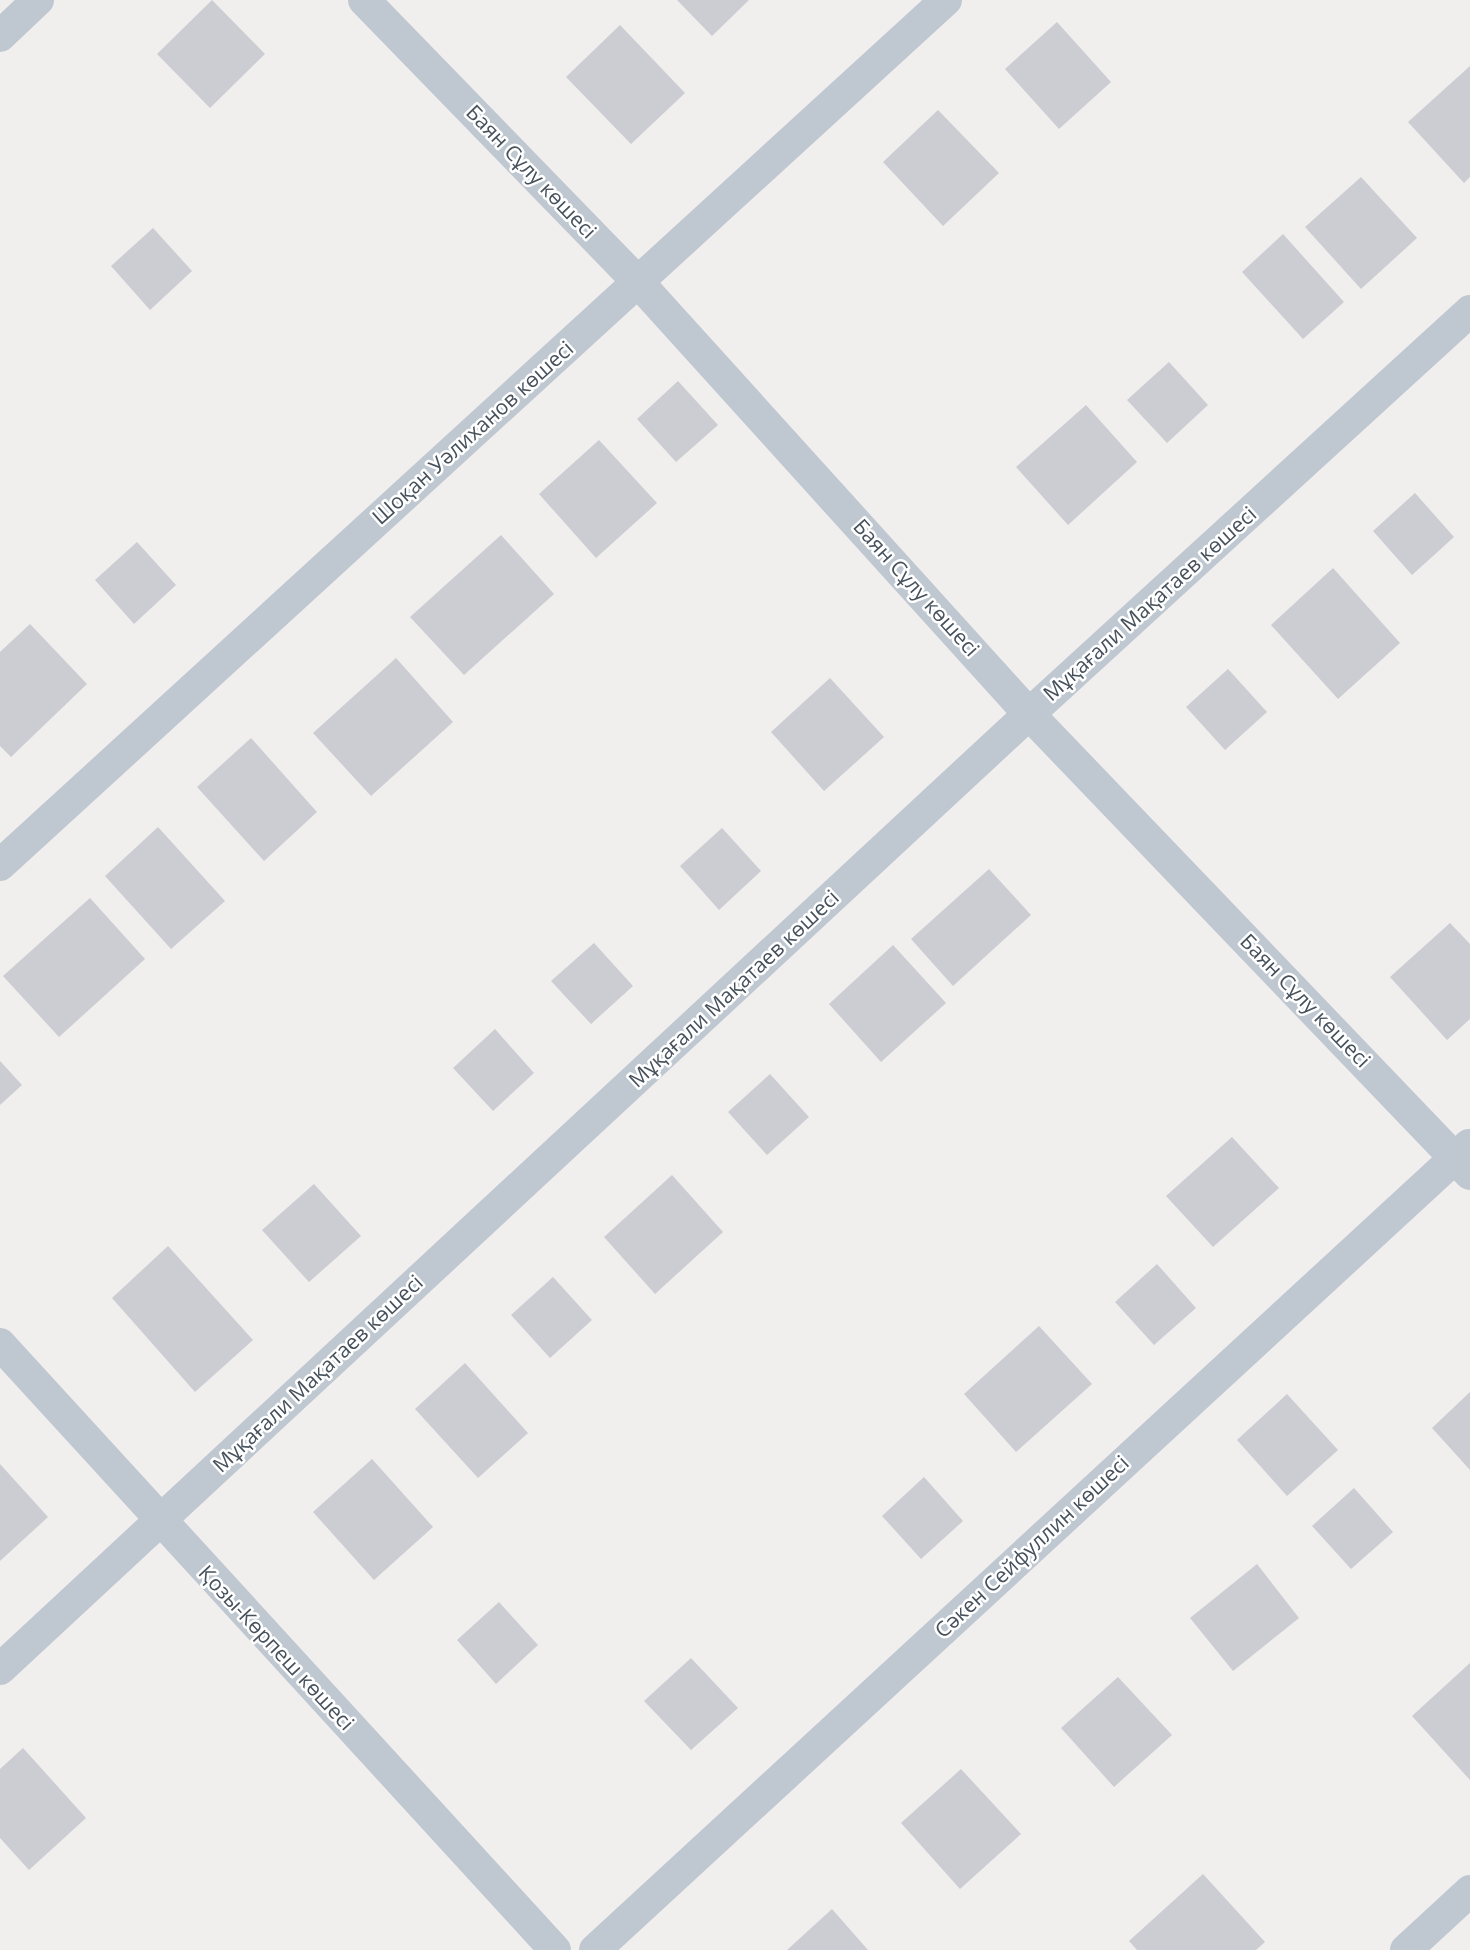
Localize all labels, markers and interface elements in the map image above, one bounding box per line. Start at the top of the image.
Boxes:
street label: Баян Сұлу көшесі [461,98,603,244]
street label: Шоқан Уәлиханов көшесі [366,334,579,530]
street label: Мұқағали Мақатаев көшесі [1037,500,1262,707]
street label: Баян Сұлу көшесі [847,513,986,662]
street label: Мұқағали Мақатаев көшесі [622,883,844,1093]
street label: Баян Сұлу көшесі [1235,927,1377,1073]
street label: Мұқағали Мақатаев көшесі [206,1268,428,1478]
street label: Сәкен Сейфуллин көшесі [928,1449,1134,1644]
street label: Қозы-Көрпеш көшесі [193,1559,361,1736]

